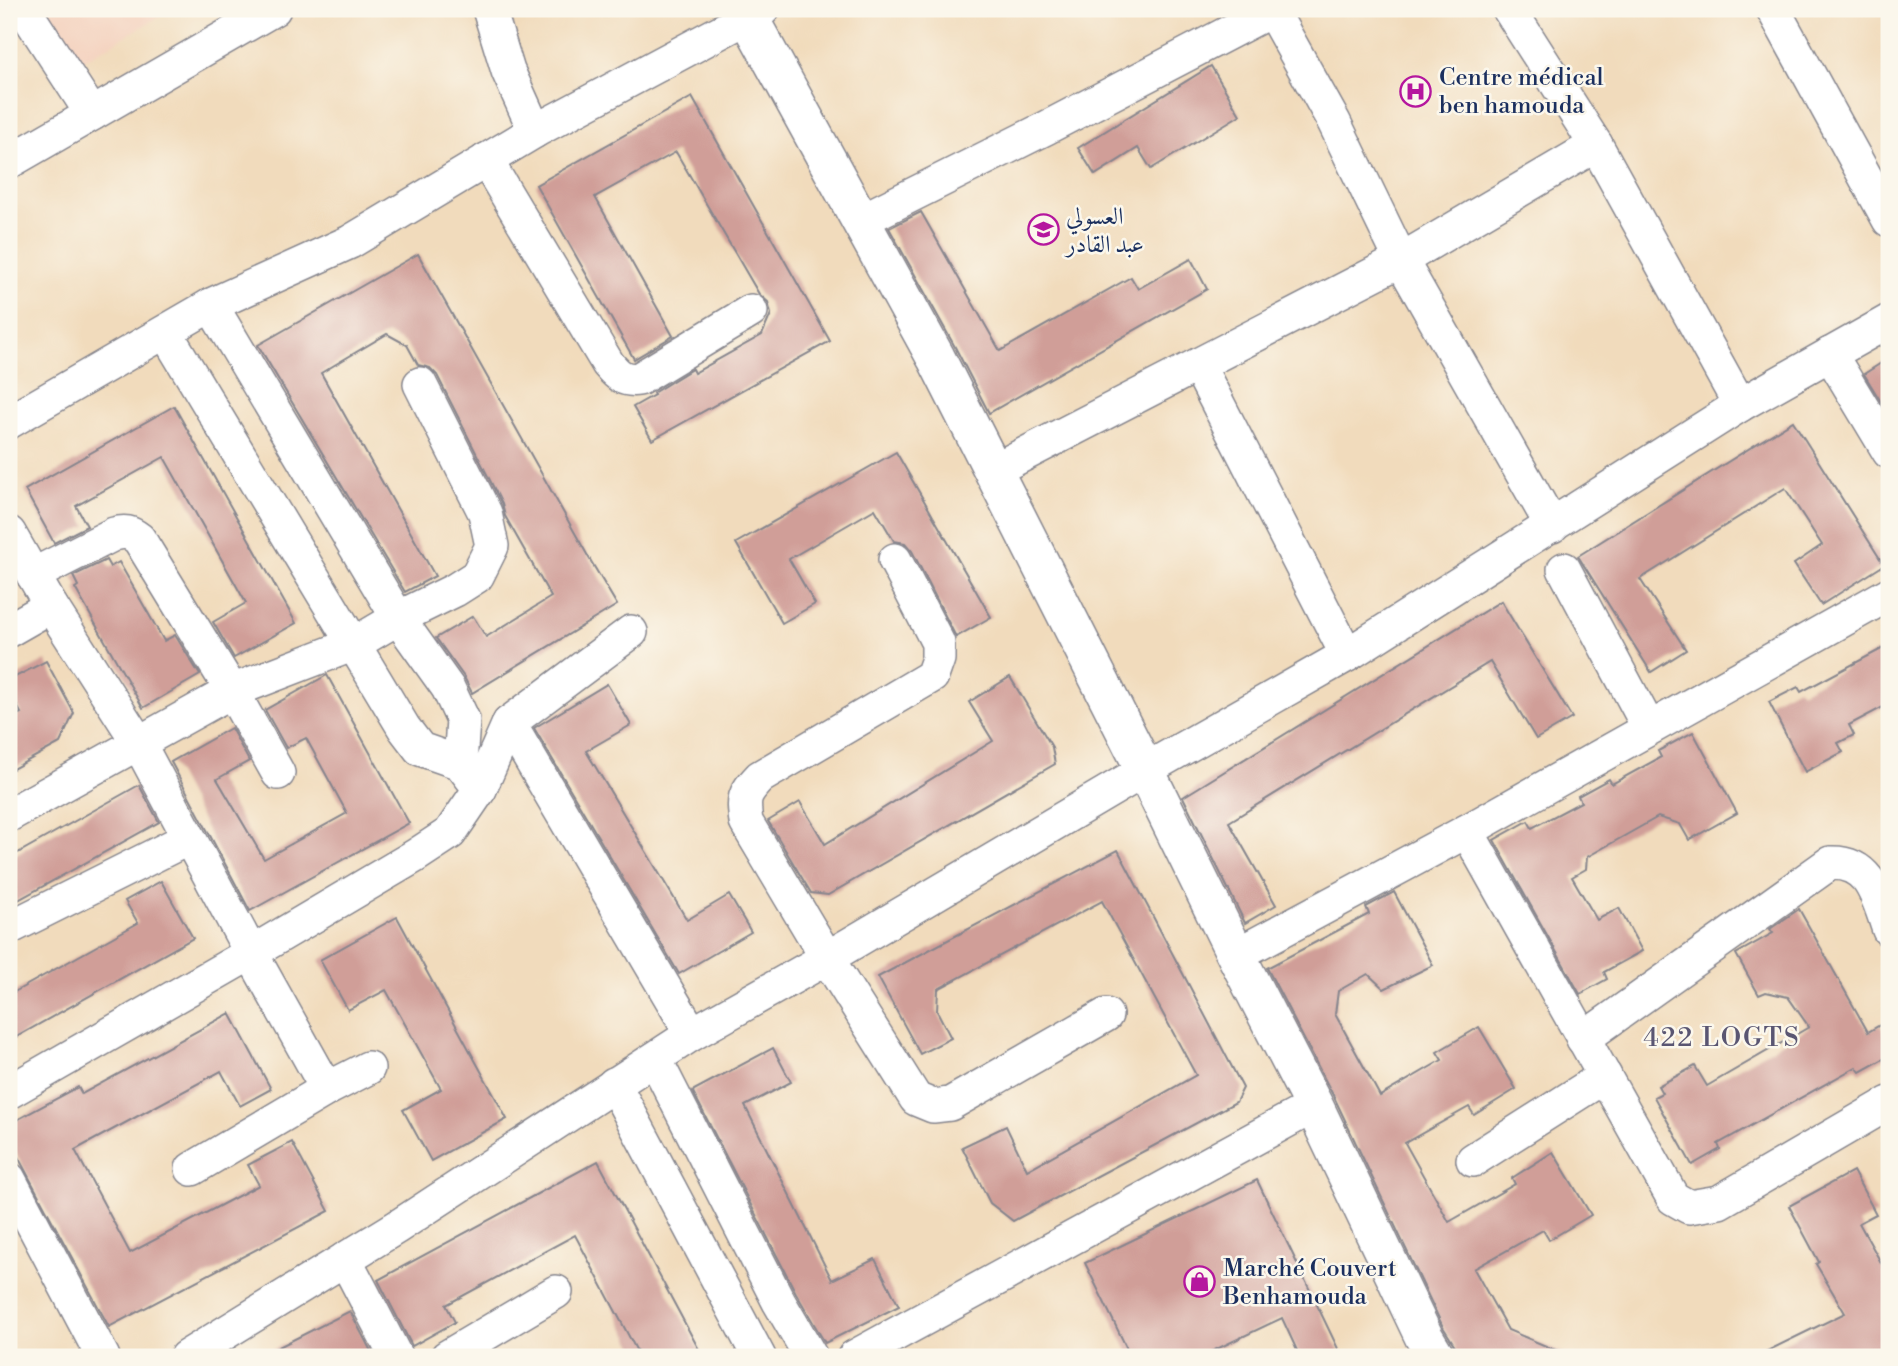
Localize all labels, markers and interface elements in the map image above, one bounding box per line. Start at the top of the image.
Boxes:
place label: Centre médical ben hamouda [1439,63,1604,121]
hospital icon: Centre médical ben hamouda [1399,74,1433,108]
place label: العسولي عبد القادر [1064,202,1144,260]
school or university icon: العسولي عبد القادر [1026,213,1060,247]
district label: 422 LOGTS [1643,1022,1801,1054]
place label: Marché Couvert Benhamouda [1222,1254,1397,1312]
shop icon: Marché Couvert Benhamouda [1183,1265,1217,1299]

